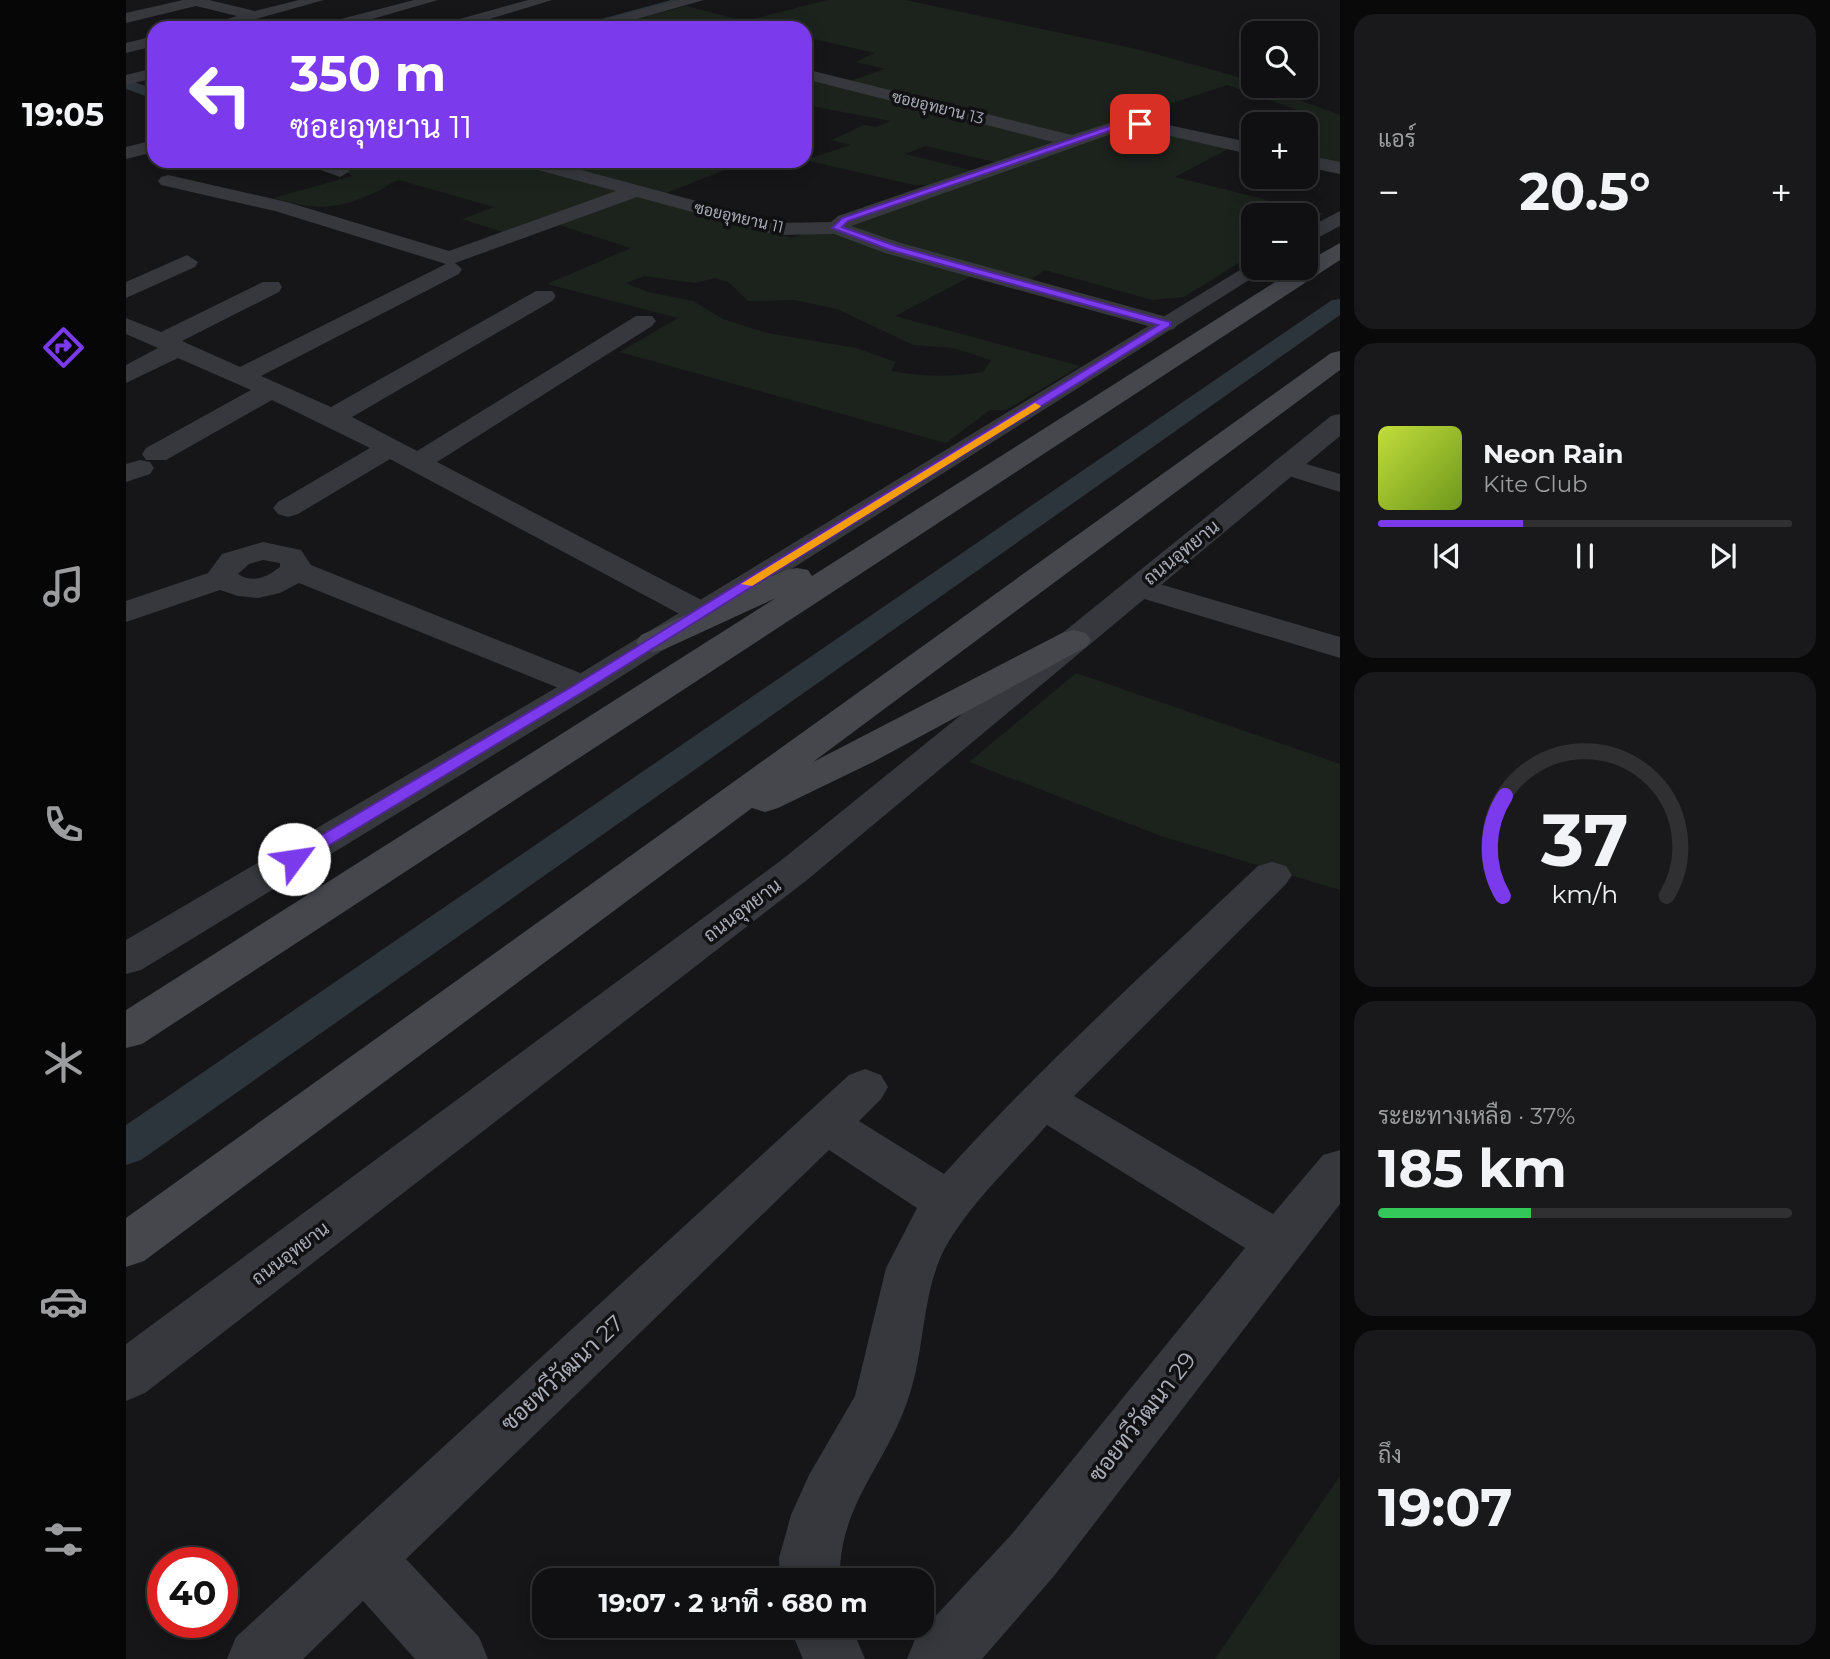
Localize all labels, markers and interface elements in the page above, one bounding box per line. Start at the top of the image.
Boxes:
map controls [1241,21,1318,280]
button: search [1241,21,1318,98]
text: 350 m [290,44,446,103]
icon: left [175,49,266,140]
street label: ซอยอุทยาน 13 [889,87,986,130]
pin [1110,94,1170,154]
text: 19:05 [22,95,104,134]
icon: arrive [1121,105,1159,143]
text: ซอยอุทยาน 11 [290,107,472,146]
button: + [1241,112,1318,189]
text: แอร์ [1378,125,1416,153]
text: 20.5° [1519,160,1651,223]
text: − [1378,169,1400,216]
text: + [1770,169,1792,216]
street label: ซอยอุทยาน 11 [692,198,785,239]
button: − [1241,203,1318,280]
icon: directions [39,323,88,372]
text: Neon Rain [1483,438,1624,470]
text: Kite Club [1483,470,1588,498]
street label: ถนนอุทยาน [1139,515,1225,591]
icon: previous [1428,537,1466,575]
icon: pause [1566,537,1604,575]
icon: next [1704,537,1742,575]
icon: music [39,562,88,611]
text: 37 [1540,796,1629,884]
icon: phone [39,800,88,849]
position arrow [257,822,331,896]
street label: ถนนอุทยาน [699,874,786,948]
text: km/h [1552,878,1618,908]
icon: climate [39,1038,88,1087]
text: ระยะทางเหลือ · 37% [1378,1102,1575,1130]
text: 185 km [1378,1137,1567,1200]
street label: ถนนอุทยาน [247,1217,334,1291]
icon: car [39,1277,88,1326]
street label: ซอยทวีวัฒนา 27 [494,1308,629,1437]
street label: ซอยทวีวัฒนา 29 [1082,1346,1202,1488]
text: ถึง [1378,1441,1402,1469]
text: 19:07 [1378,1476,1513,1539]
icon: filters [39,1515,88,1564]
speed limit sign: 40 [147,1547,238,1638]
text: 19:07 · 2 นาที · 680 m [599,1587,867,1619]

